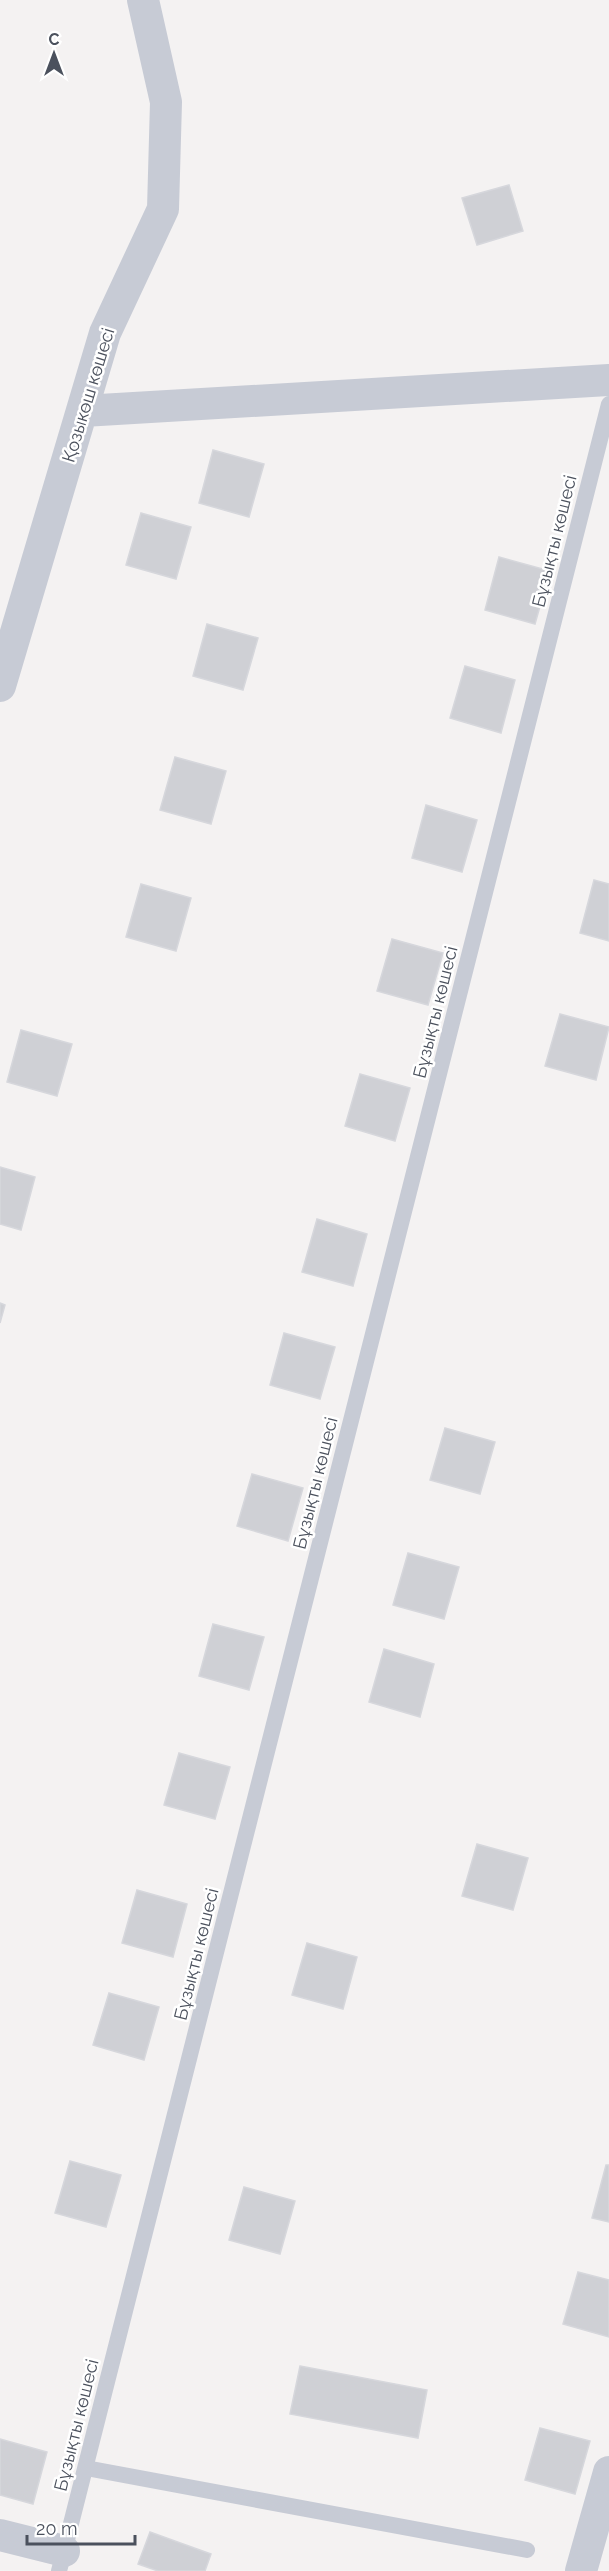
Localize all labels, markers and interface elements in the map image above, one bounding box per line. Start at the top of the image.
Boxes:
north arrow [24,24,84,84]
text: С [49,30,60,49]
street label: Қозыкөш көшесі [58,325,118,465]
street label: Бұзықты көшесі [527,473,581,609]
street label: Бұзықты көшесі [408,944,462,1080]
street label: Бұзықты көшесі [288,1415,342,1551]
street label: Бұзықты көшесі [169,1886,223,2022]
street label: Бұзықты көшесі [49,2357,103,2493]
scale bar [27,2508,135,2546]
text: 20 m [36,2518,78,2539]

